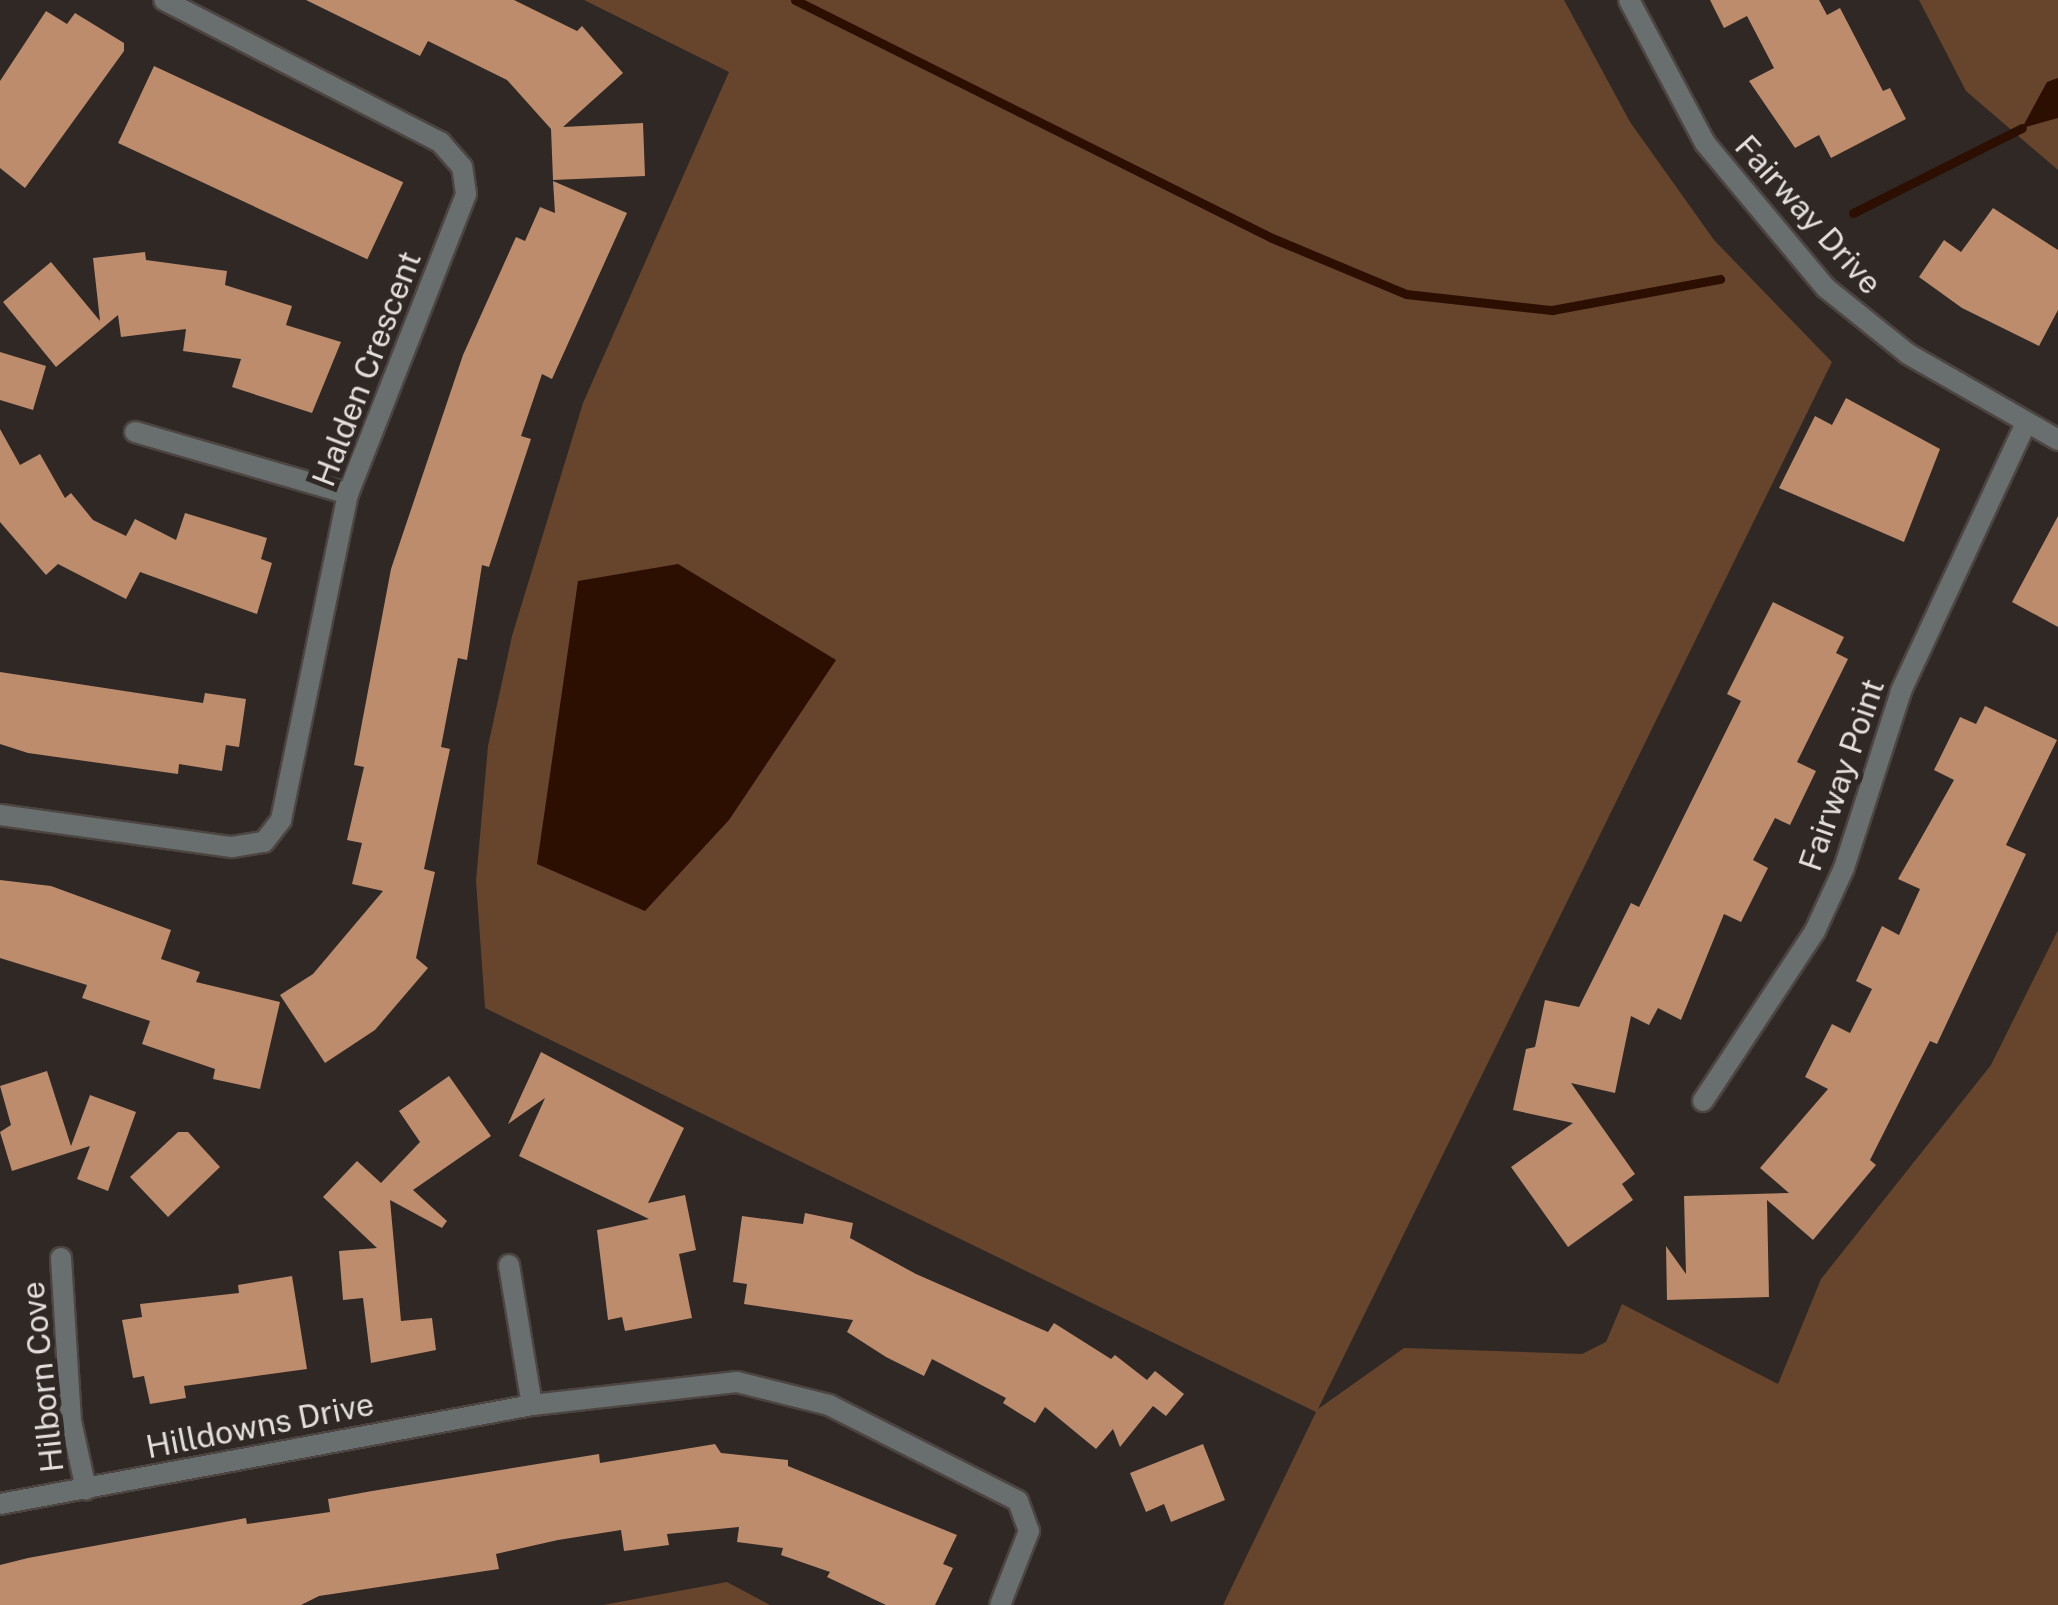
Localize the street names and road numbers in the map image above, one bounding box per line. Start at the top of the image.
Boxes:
street label: Fairway Drive [1727,128,1889,302]
street label: Halden Crescent [305,246,429,492]
street label: Fairway Point [1791,674,1893,876]
street label: Hilborn Cove [14,1280,72,1474]
street label: Hilldowns Drive [143,1385,377,1467]

